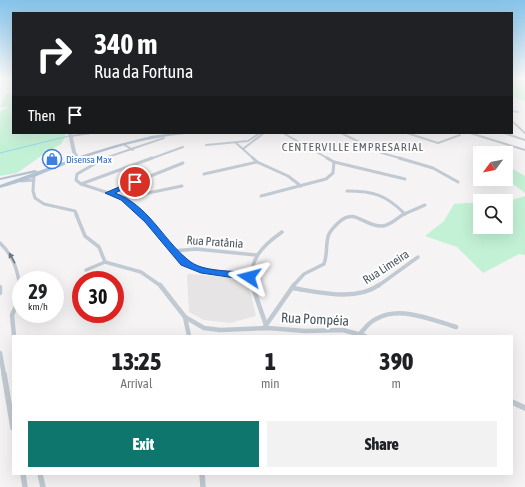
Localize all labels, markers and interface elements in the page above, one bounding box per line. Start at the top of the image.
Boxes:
icon: right [28,28,80,80]
text: 340 m [94,28,157,60]
text: Rua da Fortuna [94,61,193,82]
icon: arrive [64,104,86,126]
text: Then [28,107,56,124]
district label: CENTERVILLE EMPRESARIAL [282,140,424,154]
north arrow [473,146,513,186]
map controls [473,146,513,234]
shop icon: Disensa Max [41,148,63,170]
place label: Disensa Max [66,154,112,165]
pin [118,165,152,199]
icon: arrive [124,171,146,193]
button: search [473,194,513,234]
street label: Rua Pratânia [186,233,244,251]
street label: Rua Limeira [360,247,412,287]
one-way arrow [9,252,16,264]
position arrow [228,256,270,298]
speed limit sign: 30 [72,271,124,323]
text: 29 [29,280,47,303]
text: km/h [28,301,48,312]
street label: Rua Pompéia [280,309,350,329]
text: 13:25 [112,348,161,375]
text: 1 [265,348,276,375]
text: 390 [379,348,413,375]
text: Arrival [121,376,152,391]
text: min [261,376,280,391]
text: m [392,376,401,391]
button: Exit [28,421,259,467]
button: Share [267,421,497,467]

